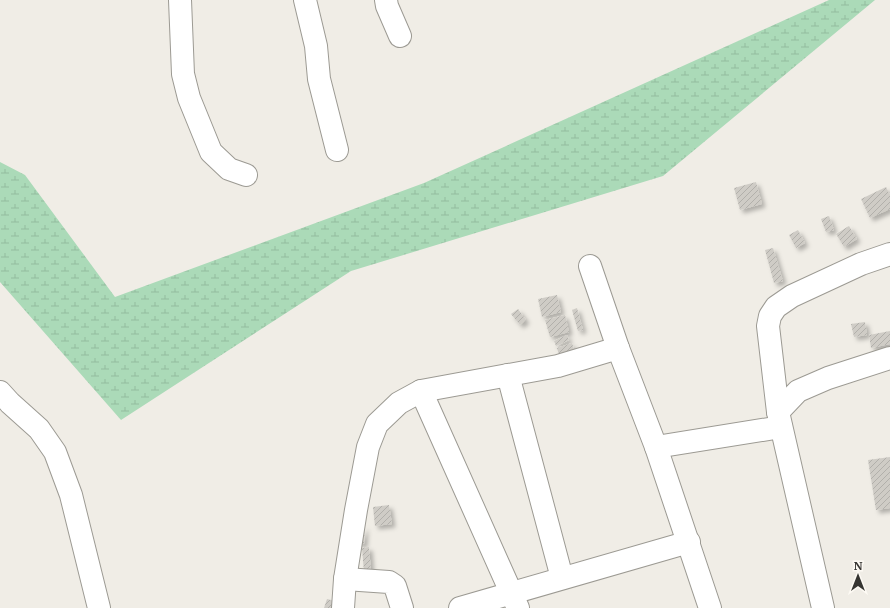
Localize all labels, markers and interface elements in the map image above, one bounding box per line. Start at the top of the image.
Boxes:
north arrow [838,556,878,596]
text: N [854,559,863,573]

